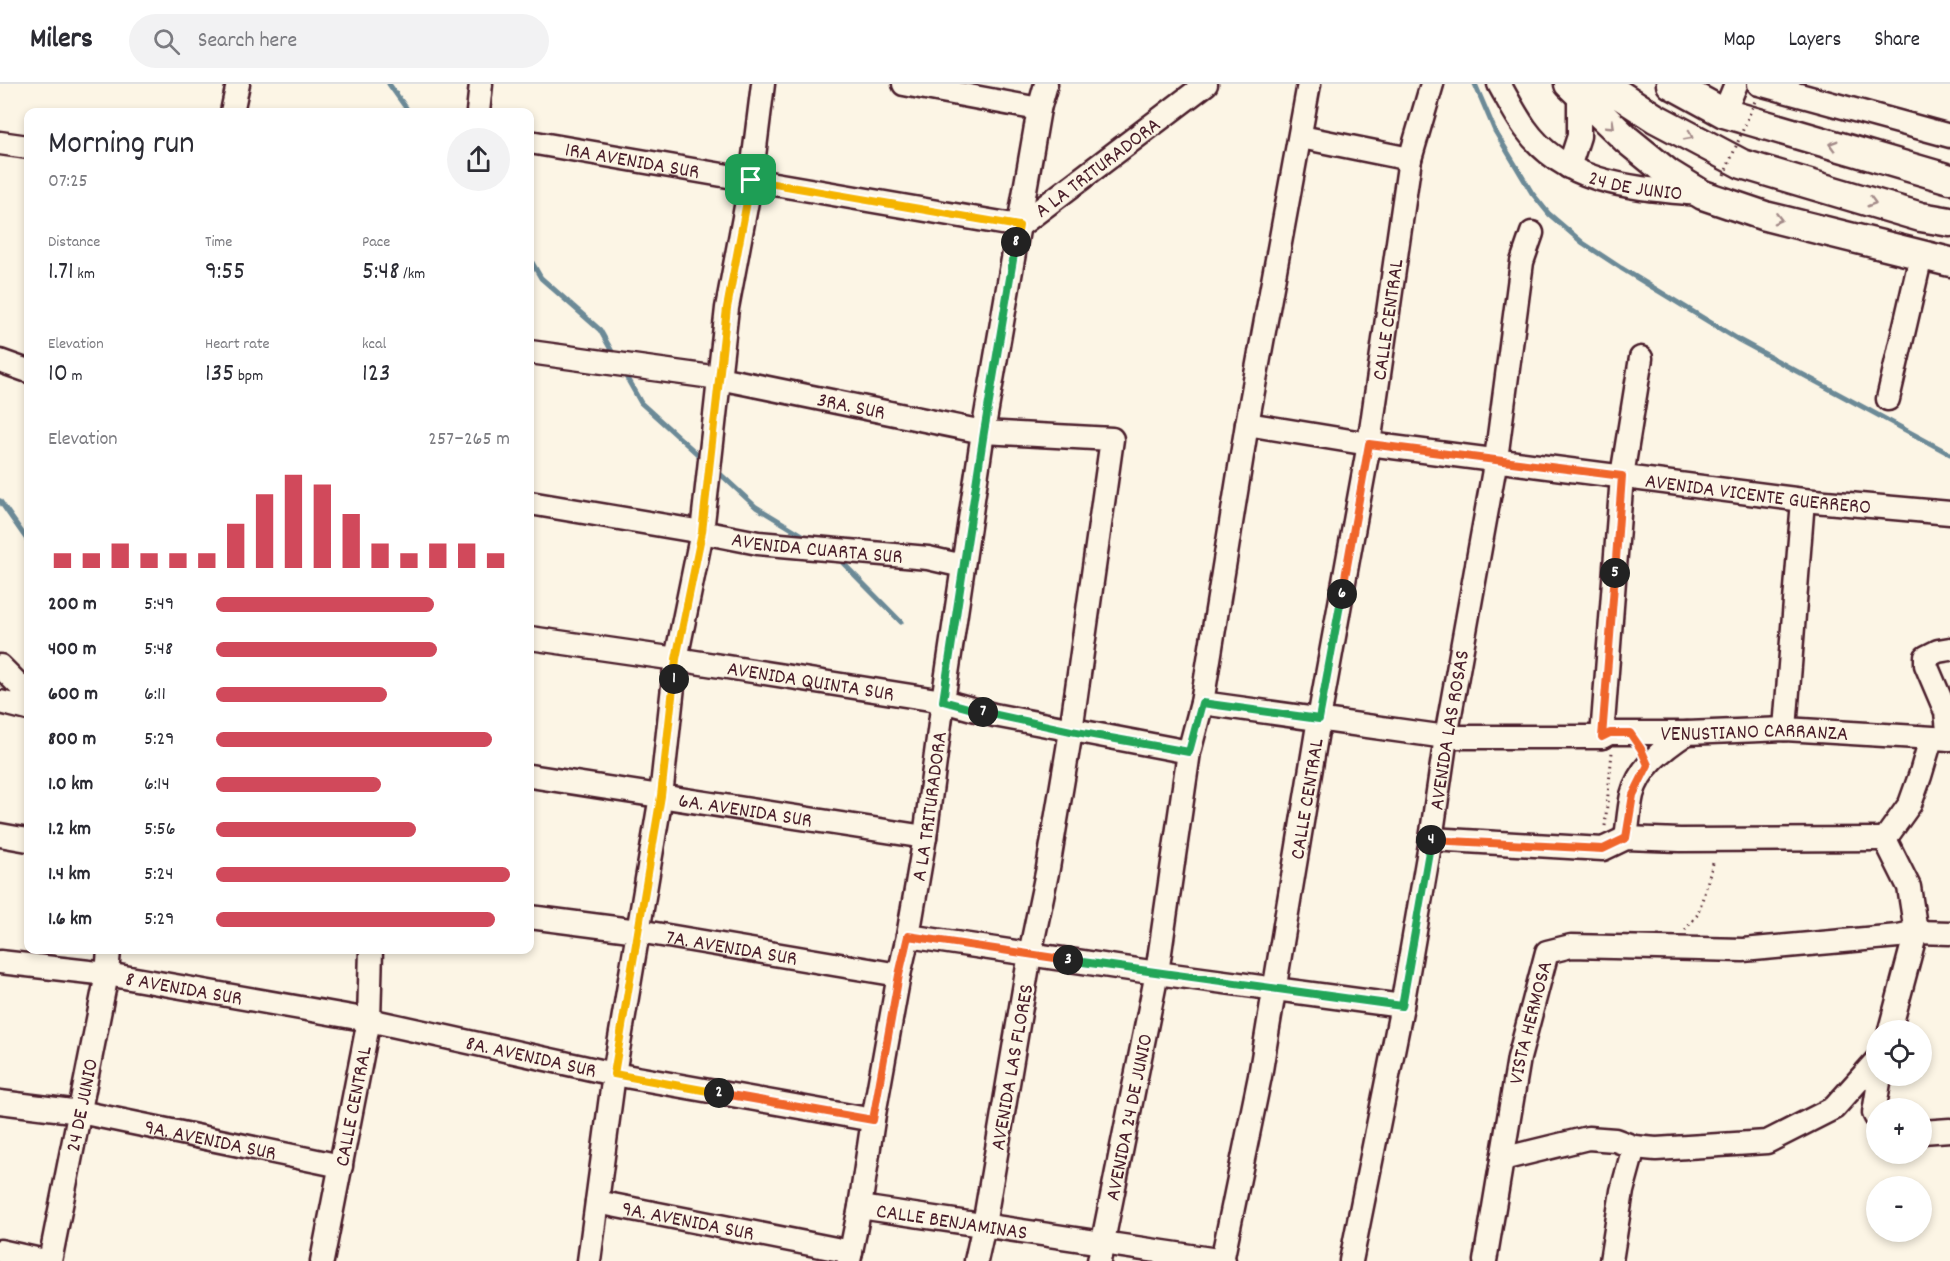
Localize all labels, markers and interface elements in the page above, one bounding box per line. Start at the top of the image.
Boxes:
search box [129,14,549,68]
text: Milers [30,21,93,61]
icon: search [150,25,183,58]
text: Search here [198,26,297,57]
text: Map [1724,26,1755,56]
text: Layers [1788,26,1841,56]
text: Share [1874,26,1920,56]
street label: A LA TRITURADORA [1030,111,1168,227]
one-way arrow [1604,118,1614,129]
text: Morning run [48,122,195,169]
button: share [447,128,510,191]
one-way arrow [1683,129,1693,140]
street label: 1RA AVENIDA SUR [562,136,701,189]
one-way arrow [1828,140,1839,152]
pin [725,154,776,205]
icon: arrive [734,163,767,196]
street label: 24 DE JUNIO [1584,164,1684,210]
text: 07:25 [48,168,88,196]
one-way arrow [1866,195,1877,207]
one-way arrow [1772,212,1783,224]
pin: 8 [1001,227,1031,257]
text: 8 [1013,230,1019,253]
text: Distance [48,231,100,254]
text: Time [205,231,232,254]
text: Pace [362,231,390,254]
text: 1.71 [48,254,74,291]
text: 9:55 [205,254,245,291]
text: 5:48 [362,254,400,291]
street label: CALLE CENTRAL [1366,257,1413,383]
text: km [74,263,95,286]
text: /km [400,263,425,286]
text: Elevation [48,333,104,356]
text: Heart rate [205,333,270,356]
text: kcal [362,333,386,356]
text: 10 [48,356,68,393]
text: 135 [205,356,234,393]
text: 123 [362,356,391,393]
text: m [68,365,83,388]
text: bpm [234,365,263,388]
street label: 3RA. SUR [814,386,888,430]
text: Elevation [48,426,118,454]
text: 257–265 m [428,426,510,454]
street label: AVENIDA VICENTE GUERRERO [1643,468,1872,524]
street label: AVENIDA CUARTA SUR [729,526,904,574]
pin: 5 [1600,558,1630,588]
text: 5 [1611,561,1619,584]
pin: 6 [1327,579,1357,609]
text: 6 [1338,582,1346,605]
text: 200 m [48,591,97,619]
text: 5:49 [144,591,174,619]
text: 400 m [48,636,96,664]
text: 5:48 [144,636,173,664]
street label: AVENIDA LAS ROSAS [1423,648,1479,812]
street label: AVENIDA QUINTA SUR [725,655,896,711]
pin: 1 [659,664,689,694]
text: 1 [672,667,676,690]
text: 600 m [48,681,98,709]
text: 6:11 [144,681,166,709]
pin: 7 [968,697,998,727]
text: 7 [980,700,986,723]
street label: VENUSTIANO CARRANZA [1661,717,1849,751]
text: 800 m [48,726,96,754]
text: 5:29 [144,726,174,754]
street label: A LA TRITURADORA [906,730,957,884]
street label: CALLE CENTRAL [1284,736,1334,862]
text: 1.0 km [48,771,93,799]
text: 6:14 [144,771,170,799]
street label: 6A. AVENIDA SUR [676,787,814,837]
text: 1.2 km [48,816,91,844]
text: 5:56 [144,816,176,844]
pin: 4 [1416,825,1446,855]
text: 4 [1428,828,1434,851]
text: 1.4 km [48,861,91,889]
text: 5:24 [144,861,174,889]
text: 1.6 km [48,906,92,934]
text: 5:29 [144,906,174,934]
street label: 7A. AVENIDA SUR [663,924,799,976]
pin: 3 [1053,945,1083,975]
text: 3 [1064,948,1072,971]
street label: VISTA HERMOSA [1503,958,1562,1087]
street label: 8 AVENIDA SUR [123,966,244,1015]
street label: AVENIDA LAS FLORES [985,982,1043,1153]
map controls [1866,1020,1932,1242]
button: locate [1866,1020,1932,1086]
street label: 8A. AVENIDA SUR [463,1030,599,1088]
street label: AVENIDA 24 DE JUNIO [1099,1031,1162,1204]
street label: CALLE CENTRAL [329,1043,382,1169]
street label: 24 DE JUNIO [60,1056,108,1155]
pin: 2 [704,1078,734,1108]
text: 2 [716,1081,723,1104]
button: + [1866,1098,1932,1164]
street label: 9A. AVENIDA SUR [141,1114,279,1170]
button: − [1866,1176,1932,1242]
street label: 9A. AVENIDA SUR [619,1195,756,1251]
street label: CALLE BENJAMINAS [874,1198,1029,1250]

